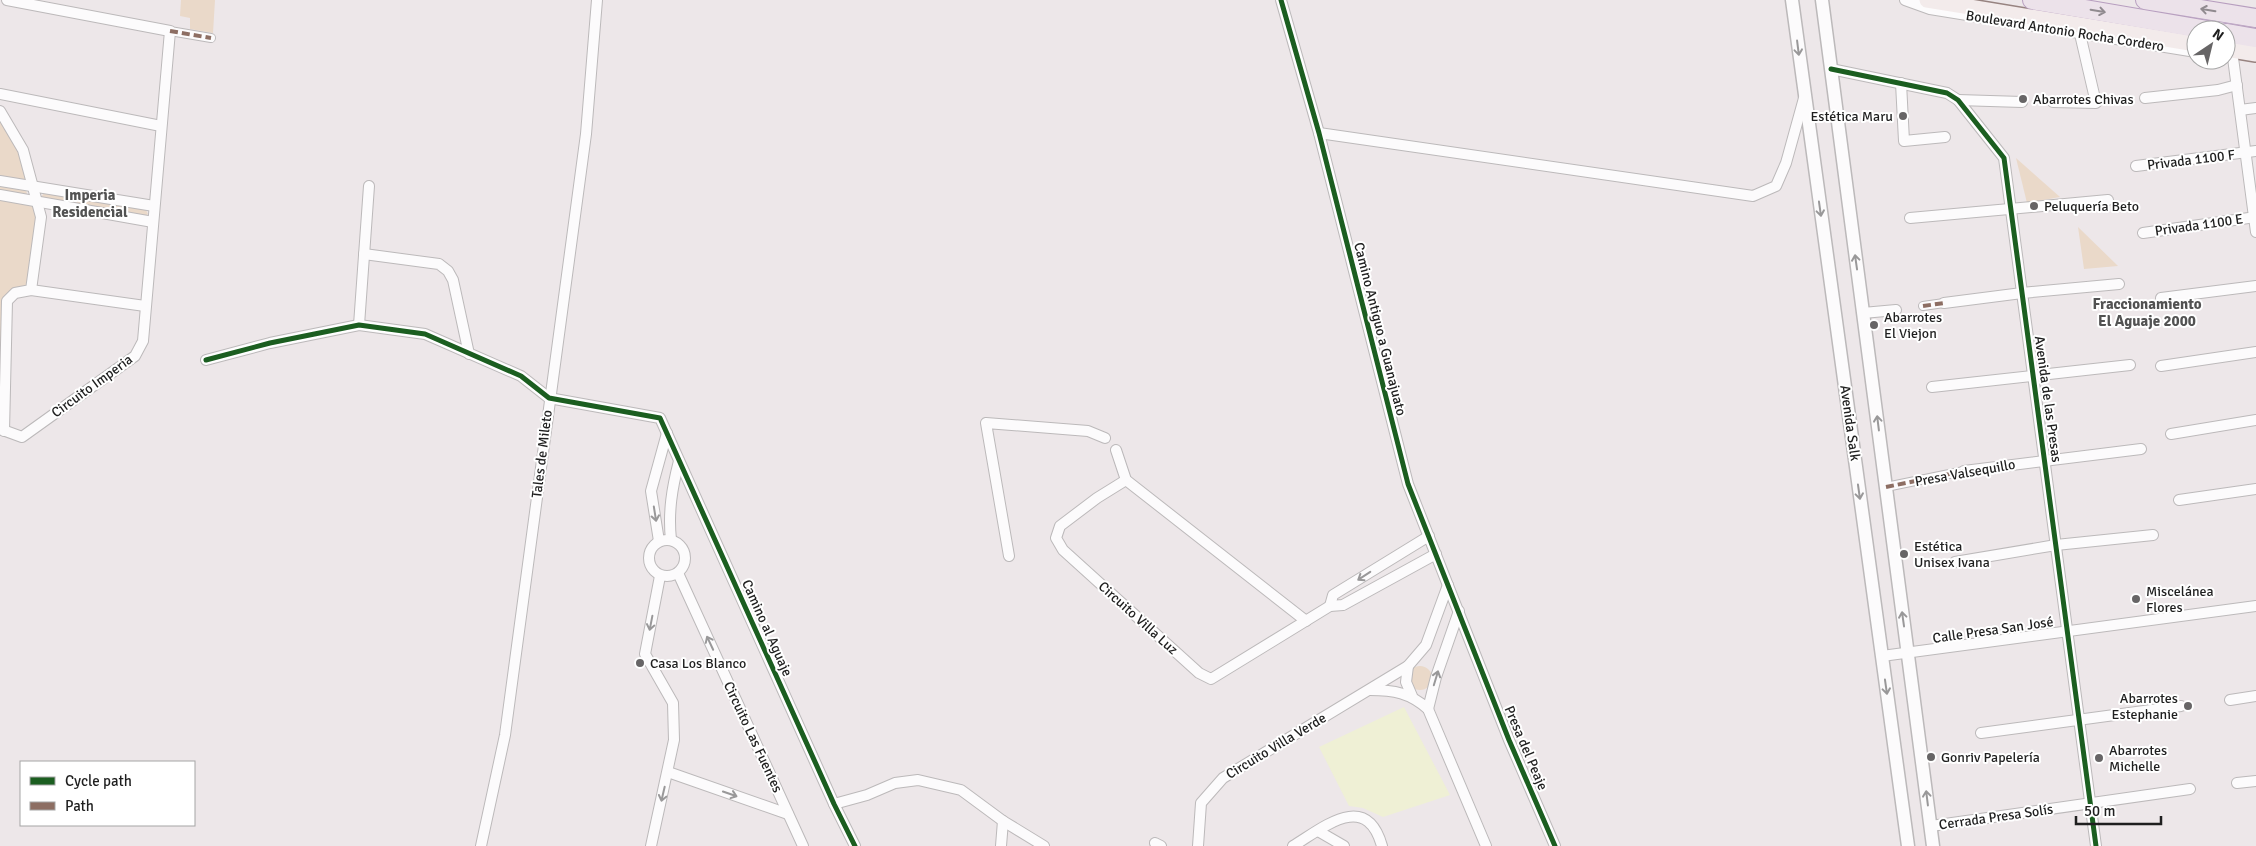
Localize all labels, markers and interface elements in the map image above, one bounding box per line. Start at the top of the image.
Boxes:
one-way arrow [2200,5,2216,15]
street label: Boulevard Antonio Rocha Cordero [1965,7,2165,55]
one-way arrow [2089,7,2105,17]
north arrow [2186,20,2236,70]
text: N [2209,25,2227,45]
one-way arrow [1794,40,1804,56]
place label: Abarrotes Chivas [2033,91,2134,108]
marker: Abarrotes Chivas [2017,93,2029,105]
place label: Estética Maru [1810,108,1893,125]
marker: Estética Maru [1897,110,1909,122]
street label: Privada 1100 F [2146,146,2236,174]
district label: Imperia Residencial [52,186,128,221]
place label: Peluquería Beto [2044,198,2139,215]
marker: Peluquería Beto [2028,200,2040,212]
one-way arrow [1815,201,1825,217]
street label: Privada 1100 E [2154,210,2244,240]
street label: Camino Antiguo a Guanajuato [1350,241,1410,417]
one-way arrow [1851,255,1861,271]
district label: Fraccionamiento El Aguaje 2000 [2092,295,2202,330]
place label: Abarrotes El Viejon [1884,309,1942,342]
marker: Abarrotes El Viejon [1868,319,1880,331]
street label: Avenida de las Presas [2031,335,2065,463]
street label: Circuito Imperia [48,351,136,421]
street label: Avenida Salk [1836,384,1864,462]
street label: Tales de Mileto [528,409,556,499]
one-way arrow [1872,416,1882,432]
street label: Presa Valsequillo [1913,456,2017,490]
one-way arrow [1854,483,1864,499]
one-way arrow [650,506,660,522]
place label: Estética Unisex Ivana [1914,538,1990,571]
marker: Estética Unisex Ivana [1898,548,1910,560]
one-way arrow [1357,571,1371,581]
street label: Camino al Aguaje [738,577,796,679]
street label: Circuito Villa Luz [1095,578,1181,658]
place label: Miscelánea Flores [2146,583,2214,616]
marker: Miscelánea Flores [2130,593,2142,605]
one-way arrow [1898,612,1908,628]
street label: Calle Presa San José [1932,613,2054,647]
one-way arrow [645,615,655,631]
one-way arrow [704,636,714,651]
place label: Casa Los Blanco [650,655,746,672]
marker: Casa Los Blanco [634,657,646,669]
one-way arrow [1431,670,1441,686]
street label: Circuito Las Fuentes [720,679,786,795]
one-way arrow [1881,679,1891,695]
place label: Abarrotes Estephanie [2112,690,2178,723]
marker: Abarrotes Estephanie [2182,700,2194,712]
street label: Presa del Peaje [1501,703,1551,793]
street label: Circuito Villa Verde [1223,709,1329,783]
place label: Abarrotes Michelle [2109,742,2167,775]
place label: Gonriv Papelería [1941,749,2040,766]
marker: Gonriv Papelería [1925,751,1937,763]
marker: Abarrotes Michelle [2093,752,2105,764]
legend [20,761,195,826]
text: Cycle path [65,772,132,790]
one-way arrow [658,785,667,801]
one-way arrow [722,790,737,799]
one-way arrow [1922,790,1932,806]
scale bar [2076,794,2161,826]
text: Path [65,797,94,815]
street label: Cerrada Presa Solís [1938,801,2054,833]
text: 50 m [2084,802,2115,820]

